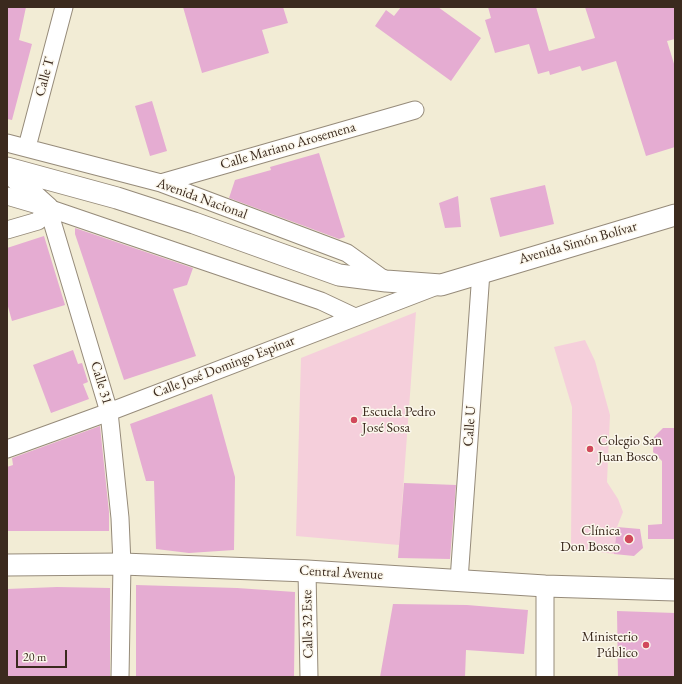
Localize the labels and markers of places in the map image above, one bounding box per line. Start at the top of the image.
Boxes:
place label: Escuela Pedro José Sosa [362,404,436,436]
marker: Escuela Pedro José Sosa [349,415,359,425]
place label: Colegio San Juan Bosco [598,433,662,466]
marker: Colegio San Juan Bosco [585,444,595,454]
place label: Clínica Don Bosco [560,523,620,556]
marker: Clínica Don Bosco [623,533,635,545]
place label: Ministerio Público [582,629,638,662]
marker: Ministerio Público [641,640,651,650]

